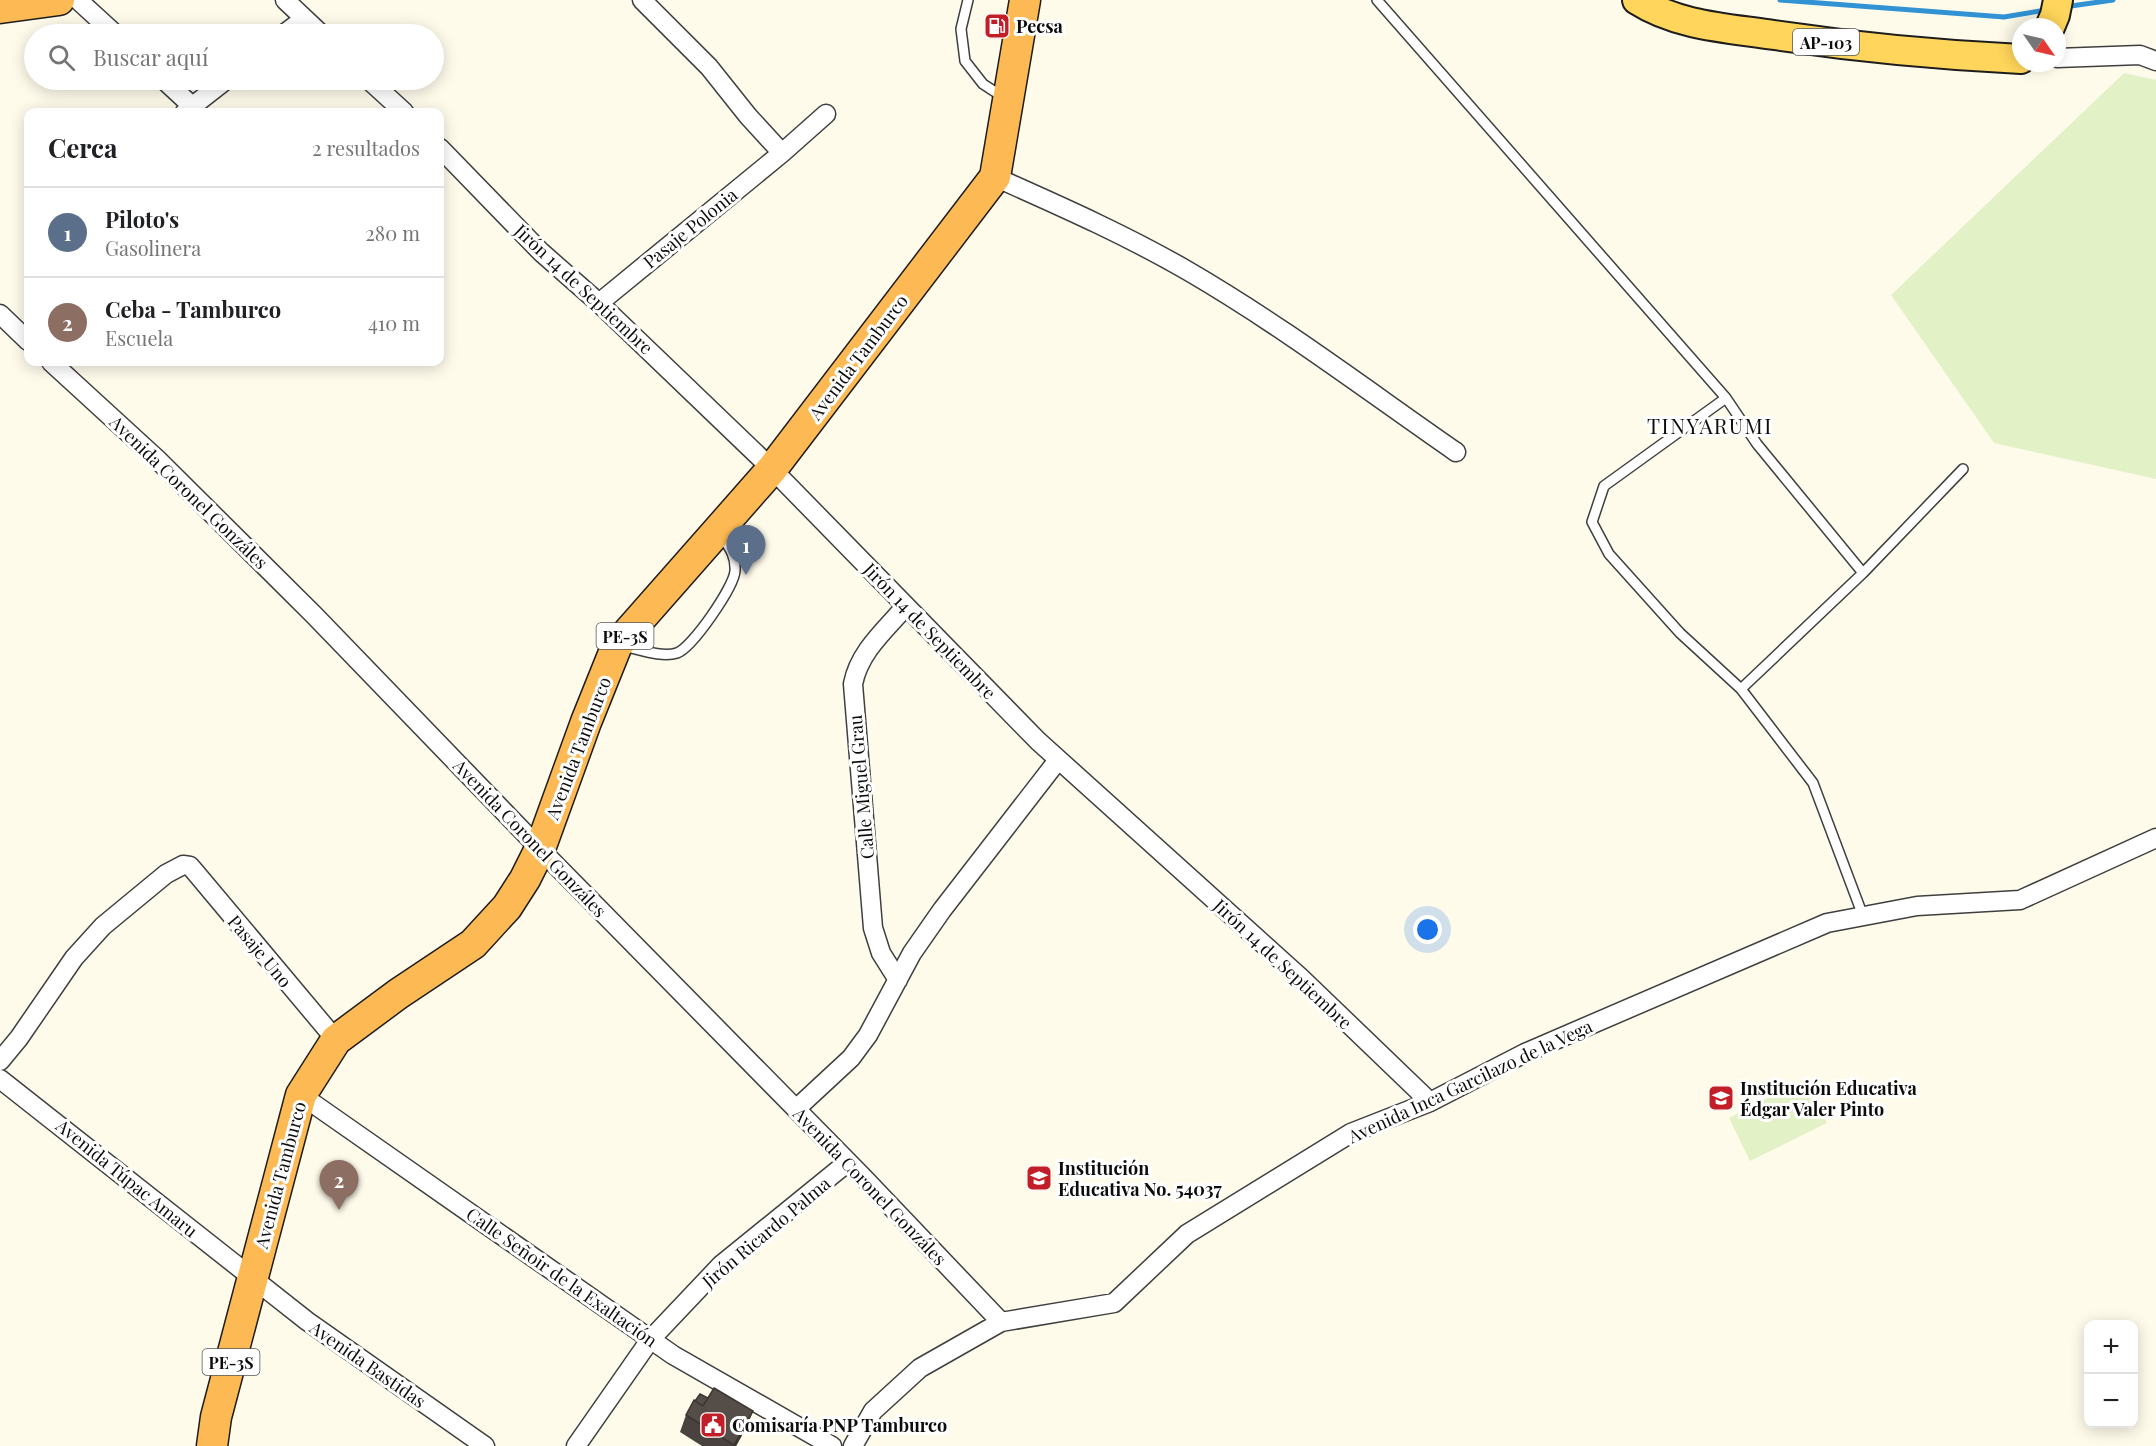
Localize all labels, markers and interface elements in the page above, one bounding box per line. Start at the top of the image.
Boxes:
fuel station icon: Pecsa [982,11,1012,41]
place label: Pecsa [1016,14,1064,38]
north arrow [2012,18,2066,72]
search box [24,24,444,90]
road number: AP-103 [1793,29,1859,55]
icon: search [45,41,78,74]
text: Buscar aquí [93,42,208,72]
text: Cerca [48,130,117,165]
text: 2 resultados [312,134,420,161]
street label: Pasaje Polonia [638,183,742,273]
text: Piloto's [105,204,179,234]
street label: Jirón 14 de Septiembre [509,218,658,359]
text: 1 [64,219,71,246]
text: 280 m [365,219,420,246]
text: Gasolinera [105,234,201,261]
street label: Avenida Tamburco [802,289,913,425]
text: Ceba - Tamburco [105,294,281,324]
text: 2 [62,309,73,336]
text: 410 m [368,309,420,336]
text: Escuela [105,324,173,351]
street label: Avenida Coronel Gonzáles [104,409,273,574]
district label: TINYARUMI [1647,411,1773,439]
pin: 1 [726,526,766,575]
street label: Jirón 14 de Septiembre [858,557,1001,704]
road number: PE-3S [596,623,654,649]
street label: Avenida Tamburco [539,673,616,824]
street label: Calle Miguel Grau [843,713,879,860]
street label: Avenida Coronel Gonzáles [447,753,612,922]
street label: Jirón 14 de Septiembre [1208,893,1357,1034]
street label: Pasaje Uno [223,910,297,992]
your location [1413,915,1442,944]
street label: Avenida Inca Garcilazo de la Vega [1343,1014,1596,1149]
place label: Institución Educativa Édgar Valer Pinto [1740,1076,1918,1121]
school or university icon: Institución Educativa Édgar Valer Pinto [1706,1083,1736,1113]
street label: Avenida Tamburco [249,1099,311,1252]
street label: Avenida Coronel Gonzáles [787,1101,952,1270]
street label: Avenida Túpac Amaru [50,1113,203,1243]
place label: Institución Educativa No. 54037 [1058,1156,1223,1201]
pin: 2 [320,1160,358,1210]
school or university icon: Institución Educativa No. 54037 [1024,1163,1054,1193]
street label: Jirón Ricardo Palma [696,1171,835,1293]
street label: Calle Señoir de la Exaltación [462,1202,663,1352]
street label: Avenida Bastidas [305,1315,431,1413]
map controls [2084,1320,2138,1428]
button: + [2084,1320,2138,1374]
road number: PE-3S [202,1349,260,1375]
button: − [2084,1374,2138,1428]
public building icon: Comisaría PNP Tamburco [698,1410,728,1440]
place label: Comisaría PNP Tamburco [732,1413,947,1437]

